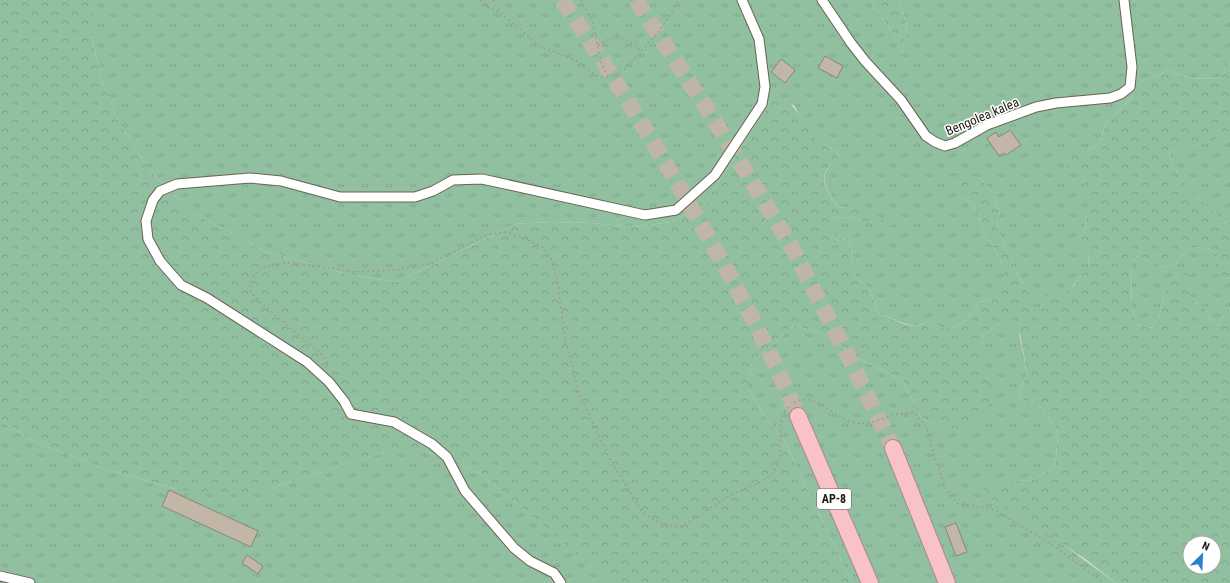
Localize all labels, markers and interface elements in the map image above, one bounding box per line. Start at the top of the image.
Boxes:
street label: Bengolea kalea [943,94,1021,139]
road number: AP-8 [817,489,851,509]
north arrow [1182,535,1222,575]
text: N [1200,539,1212,554]

